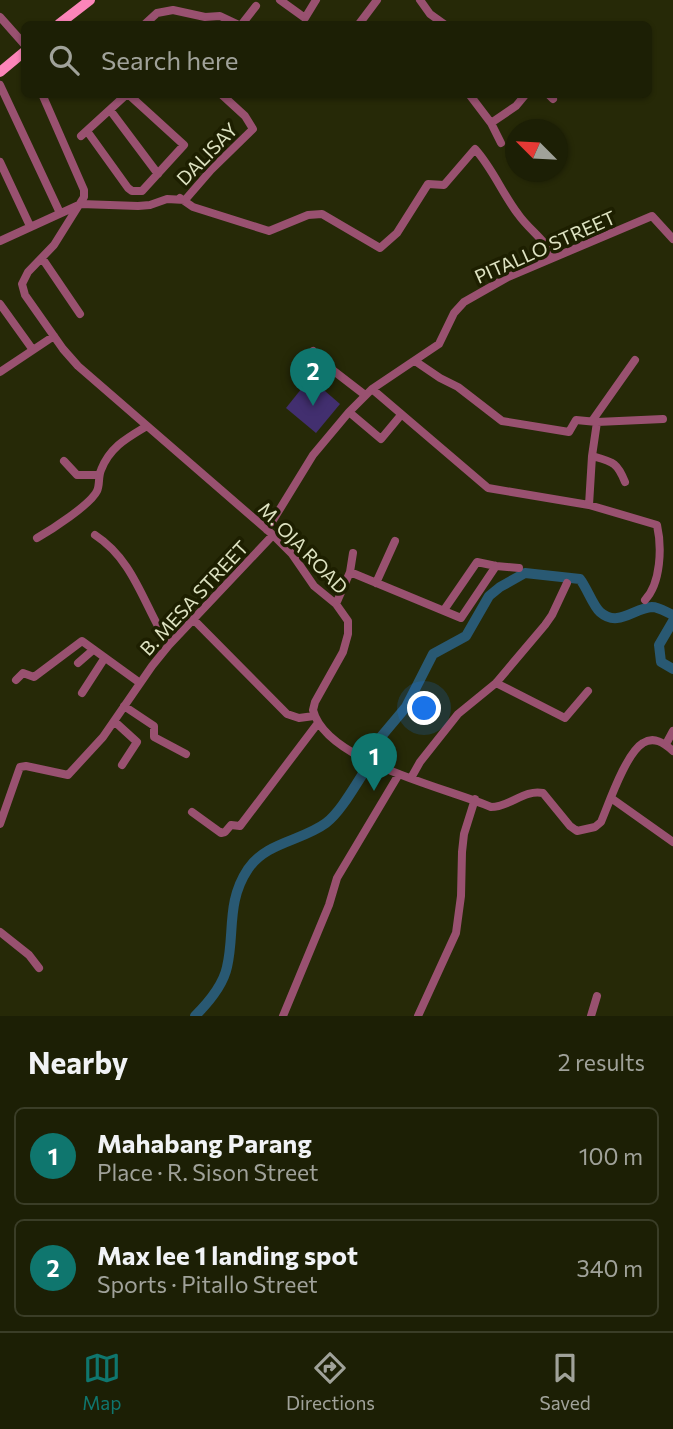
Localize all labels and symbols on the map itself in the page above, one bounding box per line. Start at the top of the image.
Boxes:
street label: DALISAY [171,118,242,190]
north arrow [505,119,568,182]
street label: PITALLO STREET [471,205,619,288]
pin: 2 [290,348,336,406]
street label: M. OJA ROAD [254,497,353,598]
street label: B. MESA STREET [135,536,253,660]
your location [407,691,441,725]
pin: 1 [351,733,397,791]

